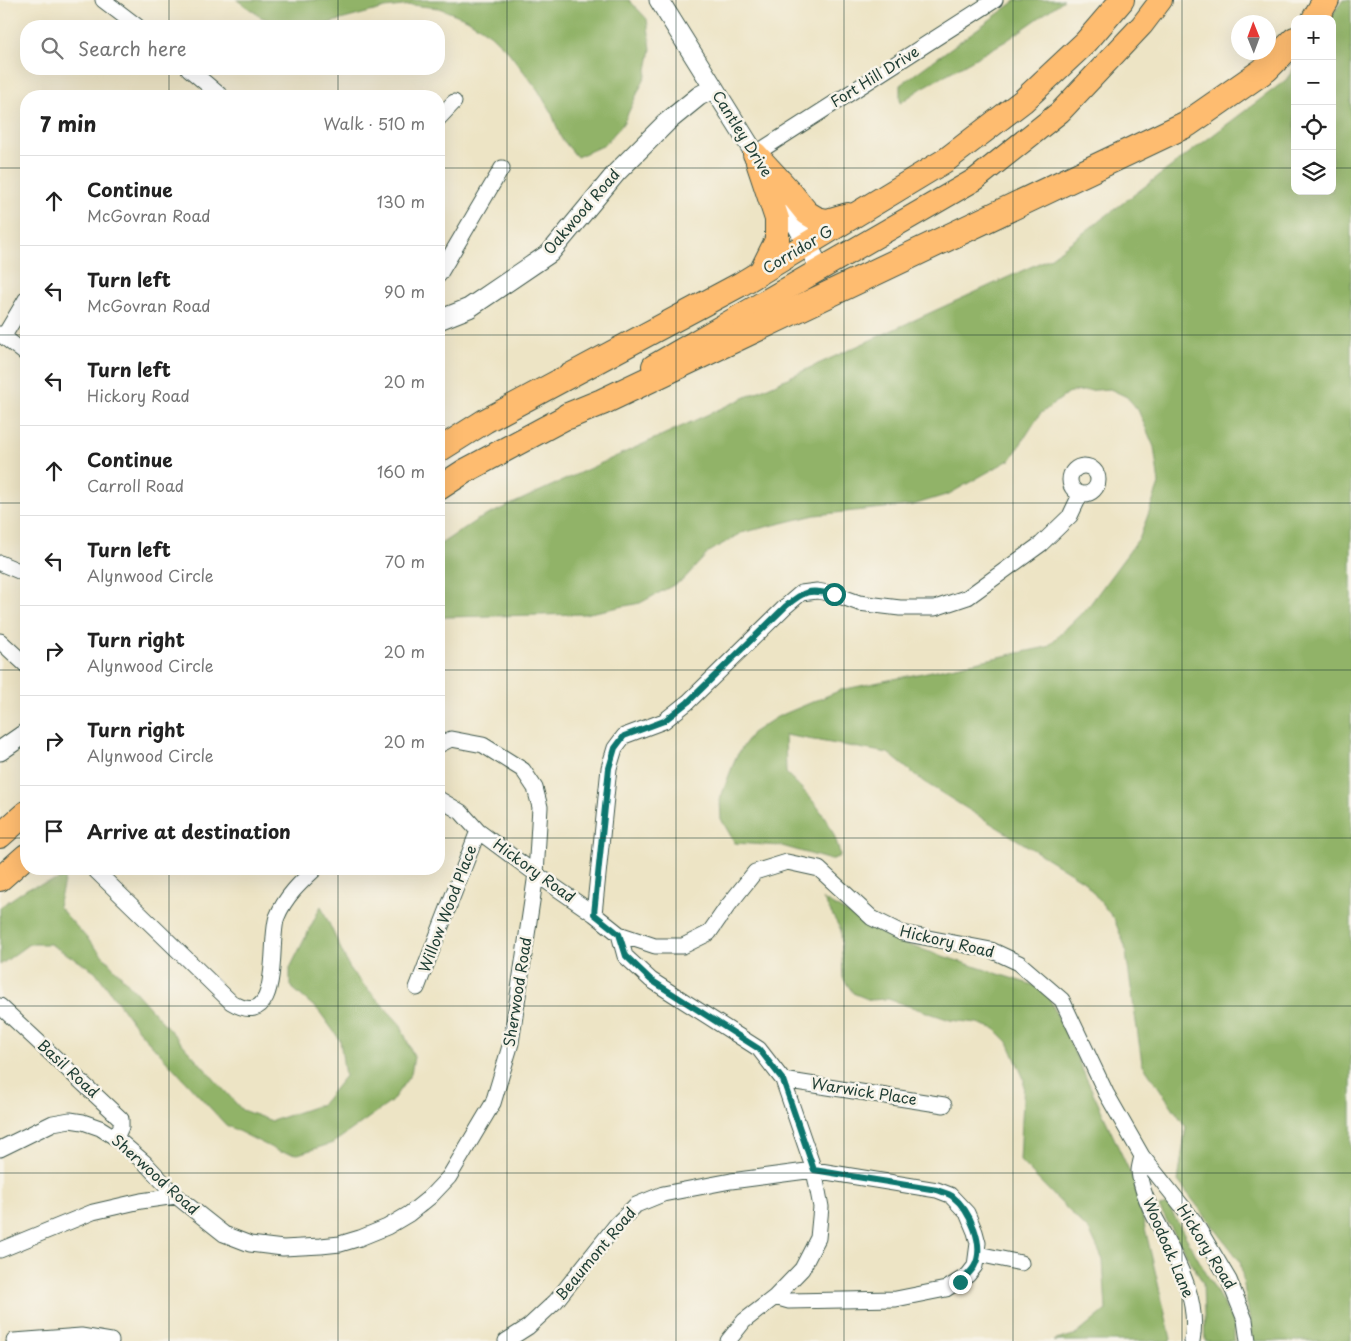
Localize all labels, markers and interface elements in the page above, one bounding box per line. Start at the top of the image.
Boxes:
north arrow [1231,15,1276,60]
map controls [1291,15,1336,195]
button: + [1291,15,1336,60]
search box [20,20,445,75]
icon: search [38,34,66,62]
text: Search here [78,34,187,62]
street label: Fort Hill Drive [825,39,923,112]
button: − [1291,60,1336,105]
street label: Cantley Drive [708,86,779,181]
button: locate [1291,105,1336,150]
text: 7 min [40,107,96,139]
text: Walk · 510 m [323,111,425,135]
button: layers [1291,150,1336,195]
street label: Oakwood Road [537,163,625,259]
text: Continue [87,175,173,203]
icon: ahead [40,187,68,215]
text: 130 m [377,189,425,213]
text: McGovran Road [87,203,211,227]
street label: Corridor G [758,219,837,279]
text: Turn left [87,265,171,293]
icon: left [40,277,68,305]
text: 90 m [384,279,425,303]
text: McGovran Road [87,293,211,317]
text: Turn left [87,355,171,383]
icon: left [40,367,68,395]
text: 20 m [384,369,425,393]
text: Hickory Road [87,383,190,407]
text: Continue [87,445,173,473]
icon: ahead [40,457,68,485]
text: 160 m [377,459,425,483]
text: Carroll Road [87,473,184,497]
text: Turn left [87,535,171,563]
icon: left [40,547,68,575]
text: 70 m [385,549,425,573]
text: Alynwood Circle [87,563,214,587]
route start [823,583,846,606]
text: Turn right [87,625,185,653]
icon: right [40,637,68,665]
text: 20 m [384,639,425,663]
text: Alynwood Circle [87,653,214,677]
text: Turn right [87,715,185,743]
icon: right [40,727,68,755]
text: 20 m [384,729,425,753]
text: Alynwood Circle [87,743,214,767]
icon: arrive [40,817,68,845]
text: Arrive at destination [87,817,291,845]
street label: Hickory Road [489,832,581,907]
street label: Willow Wood Place [412,841,481,975]
street label: Hickory Road [898,918,997,963]
street label: Sherwood Road [496,935,537,1048]
street label: Basil Road [33,1033,105,1103]
street label: Warwick Place [810,1071,919,1110]
street label: Sherwood Road [107,1128,205,1220]
street label: Woodoak Lane [1138,1194,1201,1301]
street label: Hickory Road [1172,1199,1243,1293]
street label: Beaumont Road [549,1201,641,1305]
route end [949,1271,972,1294]

